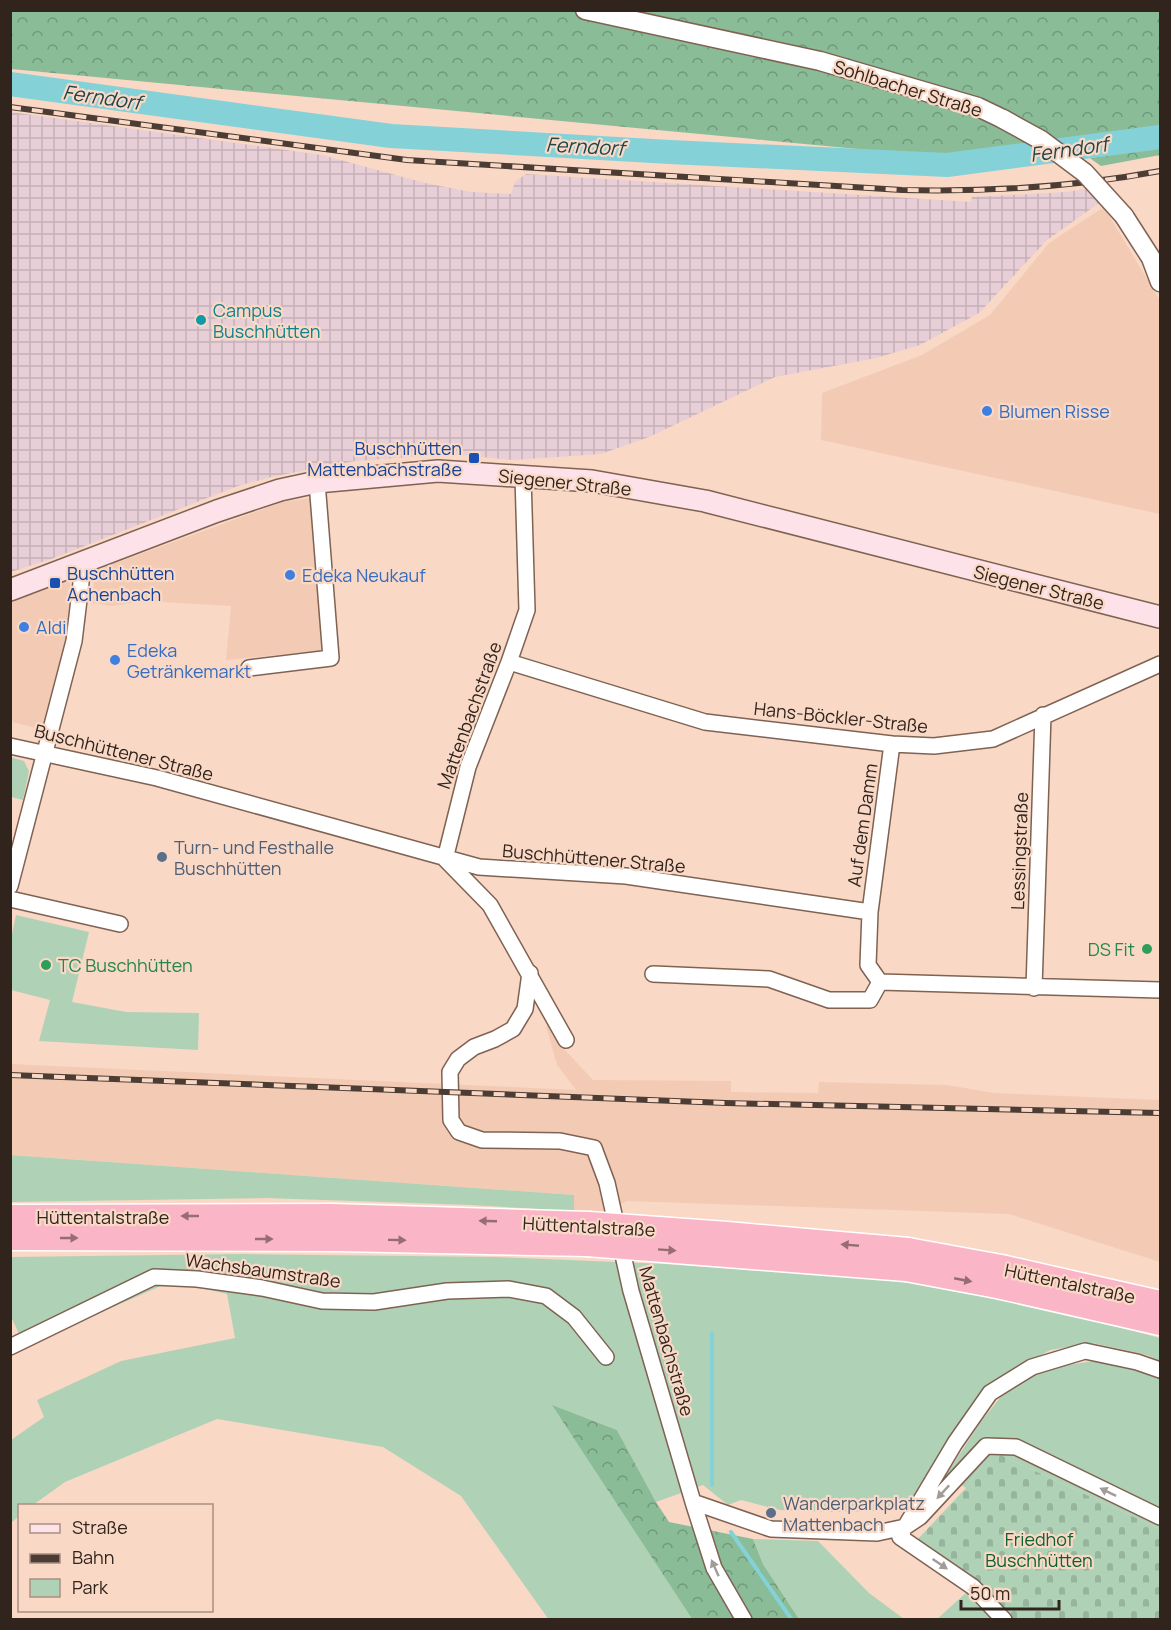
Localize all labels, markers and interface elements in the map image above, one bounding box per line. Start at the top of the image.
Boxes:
street label: Sohlbacher Straße [831,54,985,122]
water label: Ferndorf [61,78,147,116]
water label: Ferndorf [545,130,629,162]
water label: Ferndorf [1028,130,1114,168]
place label: Campus Buschhütten [213,298,321,343]
marker: Campus Buschhütten [194,313,208,327]
place label: Blumen Risse [999,399,1110,423]
marker: Blumen Risse [980,404,994,418]
place label: Buschhütten Mattenbachstraße [307,436,462,481]
marker: Buschhütten Mattenbachstraße [467,451,481,465]
street label: Siegener Straße [497,463,633,501]
street label: Siegener Straße [971,559,1107,615]
place label: Buschhütten Achenbach [67,561,175,606]
place label: Edeka Neukauf [302,563,426,587]
marker: Edeka Neukauf [283,568,297,582]
marker: Buschhütten Achenbach [48,576,62,590]
place label: Aldi [36,615,66,639]
marker: Aldi [17,620,31,634]
place label: Edeka Getränkemarkt [127,638,251,683]
street label: Mattenbachstraße [431,638,507,792]
marker: Edeka Getränkemarkt [108,653,122,667]
street label: Hans-Böckler-Straße [753,696,929,738]
street label: Buschhüttener Straße [32,718,216,786]
street label: Auf dem Damm [841,762,883,888]
street label: Lessingstraße [1005,791,1033,911]
place label: Turn- und Festhalle Buschhütten [174,835,334,880]
street label: Buschhüttener Straße [501,838,687,878]
marker: Turn- und Festhalle Buschhütten [155,850,169,864]
place label: DS Fit [1088,937,1135,961]
marker: DS Fit [1140,942,1154,956]
place label: TC Buschhütten [58,953,193,977]
marker: TC Buschhütten [39,958,53,972]
street label: Hüttentalstraße [37,1205,169,1229]
one-way arrow [181,1211,200,1221]
street label: Hüttentalstraße [522,1211,656,1241]
one-way arrow [479,1216,498,1226]
one-way arrow [59,1233,78,1243]
one-way arrow [254,1234,273,1244]
one-way arrow [387,1235,406,1245]
one-way arrow [841,1240,860,1250]
one-way arrow [657,1245,676,1255]
street label: Wachsbaumstraße [184,1247,342,1293]
street label: Hüttentalstraße [1003,1257,1137,1309]
street label: Mattenbachstraße [634,1263,700,1419]
one-way arrow [954,1276,973,1285]
one-way arrow [937,1485,951,1499]
one-way arrow [1099,1487,1116,1496]
place label: Wanderparkplatz Mattenbach [783,1491,925,1536]
legend [18,1504,213,1612]
marker: Wanderparkplatz Mattenbach [764,1506,778,1520]
text: Straße [72,1515,128,1539]
park label: Friedhof Buschhütten [985,1527,1093,1572]
text: Bahn [72,1545,114,1569]
one-way arrow [931,1558,947,1570]
one-way arrow [711,1560,720,1577]
scale bar [961,1573,1058,1611]
text: Park [72,1575,109,1599]
text: 50 m [970,1581,1010,1605]

